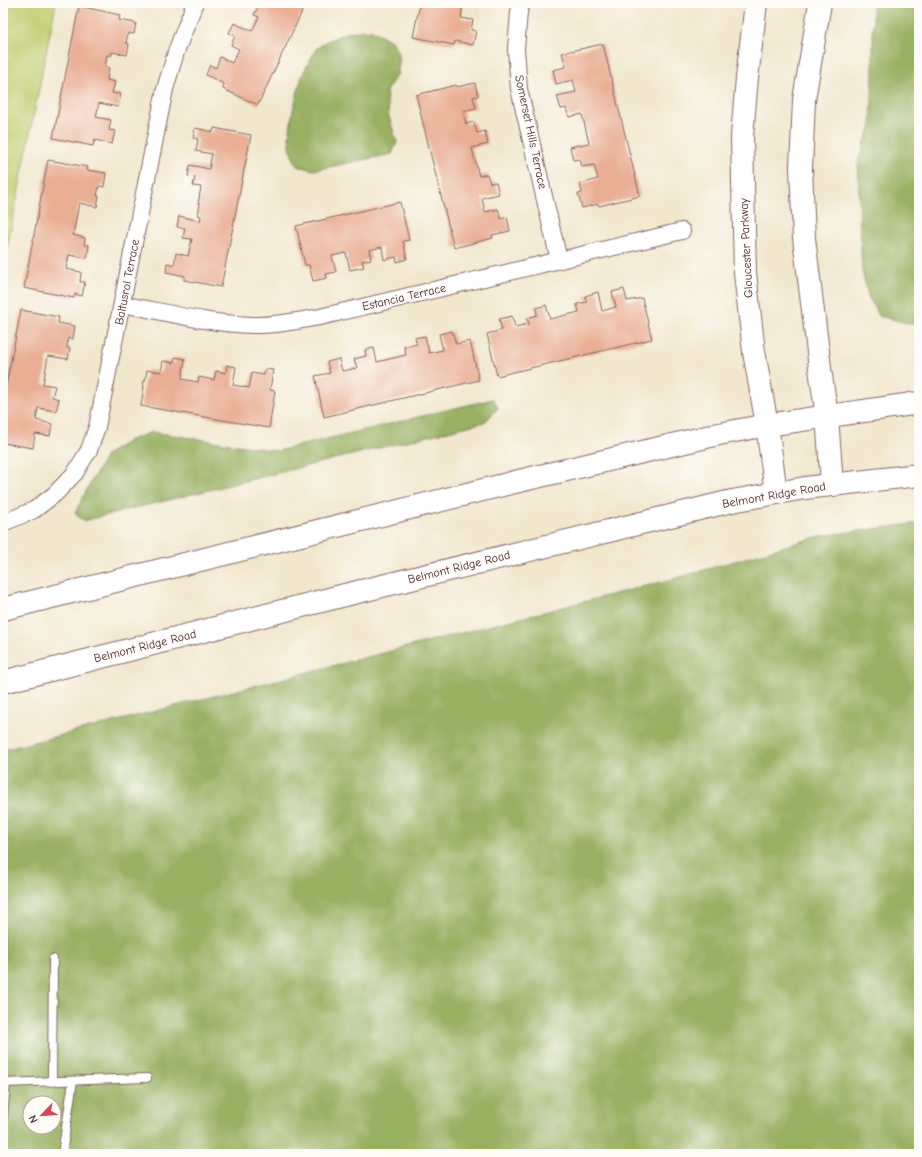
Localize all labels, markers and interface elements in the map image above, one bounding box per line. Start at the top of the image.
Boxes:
street label: Somerset Hills Terrace [512,74,550,190]
street label: Gloucester Parkway [736,197,756,298]
street label: Baltusrol Terrace [112,238,142,326]
street label: Estancia Terrace [361,281,447,313]
street label: Belmont Ridge Road [721,479,827,511]
street label: Belmont Ridge Road [406,548,512,586]
street label: Belmont Ridge Road [92,627,198,665]
north arrow [22,1095,62,1135]
text: N [26,1113,41,1125]

